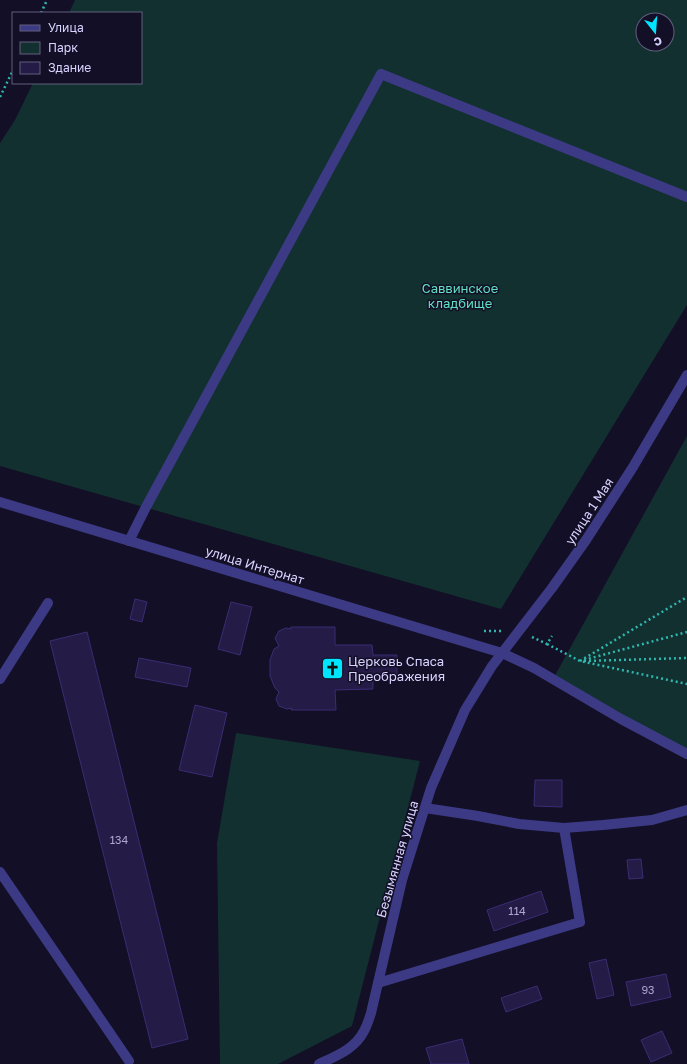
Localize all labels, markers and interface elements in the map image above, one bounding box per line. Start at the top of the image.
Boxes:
legend [12,12,142,84]
north arrow [635,12,675,52]
text: Улица [48,20,84,35]
text: С [652,35,664,49]
text: Парк [48,40,78,55]
text: Здание [48,60,91,75]
park label: Саввинское кладбище [422,280,498,311]
street label: улица 1 Мая [561,474,617,548]
street label: улица Интернат [204,542,307,588]
place label: Церковь Спаса Преображения [348,653,445,684]
church icon: Церковь Спаса Преображения [320,655,346,681]
street label: Безымянная улица [373,799,421,919]
house number: 134 [110,833,129,846]
house number: 114 [508,904,526,917]
house number: 93 [641,983,655,996]

